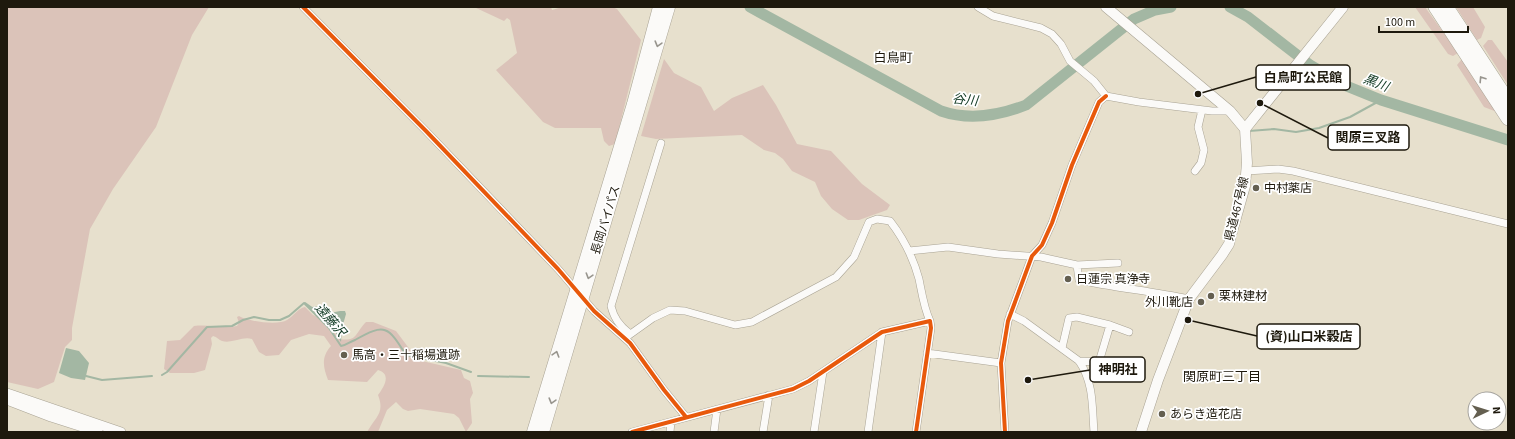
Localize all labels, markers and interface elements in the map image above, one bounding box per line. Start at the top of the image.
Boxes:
scale bar [1379,8,1468,34]
text: 100 m [1385,14,1415,31]
one-way arrow [654,41,663,48]
district label: 白鳥町 [873,49,913,67]
callout: 白鳥町公民館 [1256,65,1350,90]
text: 白鳥町公民館 [1264,69,1342,87]
water label: 黒川 [1361,70,1393,97]
one-way arrow [1480,76,1487,83]
water label: 谷川 [951,90,981,111]
callout: 関原三叉路 [1328,125,1409,150]
text: 関原三叉路 [1335,129,1401,147]
street label: 県道467号線 [1221,175,1253,243]
place label: 中村薬店 [1264,180,1312,197]
street label: 長岡バイパス [587,183,625,257]
marker: 中村薬店 [1251,183,1261,193]
place label: 日蓮宗 真浄寺 [1076,271,1150,288]
one-way arrow [585,273,594,280]
marker: 日蓮宗 真浄寺 [1063,274,1073,284]
place label: 栗林建材 [1219,288,1267,305]
marker: 栗林建材 [1206,291,1216,301]
place label: 外川靴店 [1145,294,1193,311]
marker: 外川靴店 [1196,297,1206,307]
water label: 遠藤沢 [310,299,351,342]
callout: (資)山口米穀店 [1257,324,1360,349]
text: (資)山口米穀店 [1266,328,1352,346]
place label: 馬高・三十稲場遺跡 [352,347,460,364]
marker: 馬高・三十稲場遺跡 [339,350,349,360]
one-way arrow [551,351,560,358]
callout: 神明社 [1090,357,1145,382]
text: 神明社 [1098,361,1138,379]
district label: 関原町三丁目 [1183,368,1261,386]
north arrow [1467,391,1507,431]
one-way arrow [548,397,557,404]
place label: あらき造花店 [1170,406,1242,423]
text: N [1489,406,1504,415]
marker: あらき造花店 [1157,409,1167,419]

